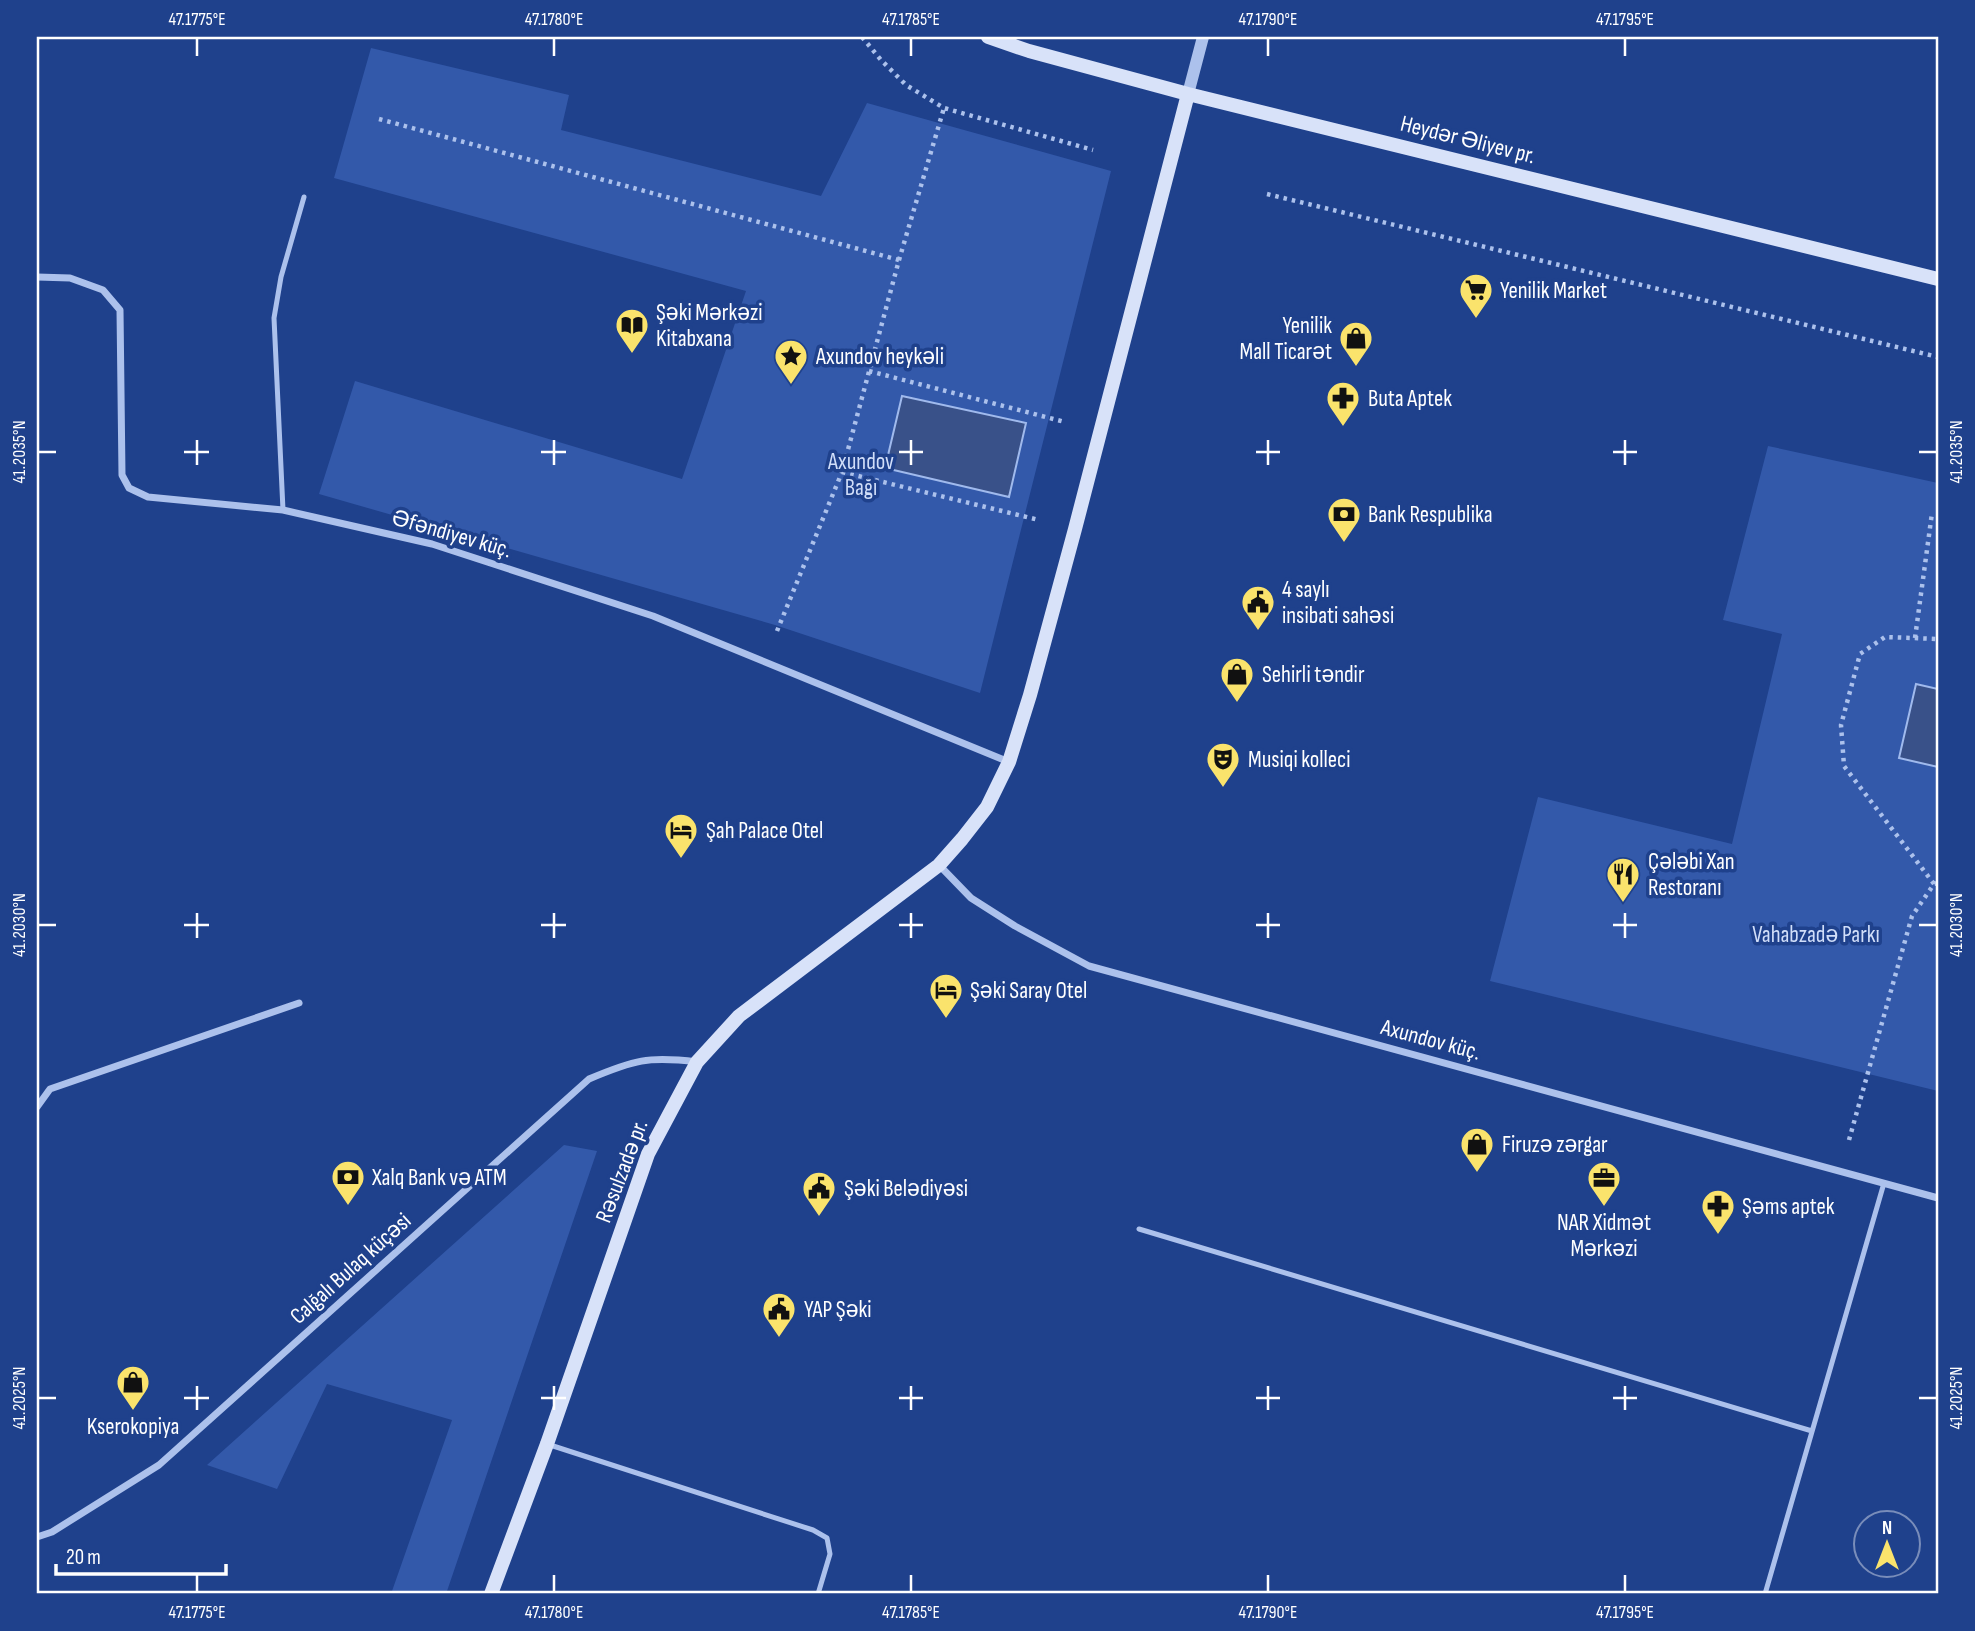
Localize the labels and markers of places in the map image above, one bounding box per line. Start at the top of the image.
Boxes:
supermarket icon: Yenilik Market [1457,271,1495,320]
place label: Yenilik Market [1500,277,1607,305]
place label: Şəki Mərkəzi Kitabxana [656,299,763,353]
library icon: Şəki Mərkəzi Kitabxana [613,306,651,355]
place label: Yenilik Mall Ticarət [1239,312,1332,366]
shop icon: Yenilik Mall Ticarət [1337,319,1375,368]
place icon: Axundov heykəli [772,337,810,386]
place label: Axundov heykəli [815,343,944,371]
pharmacy icon: Buta Aptek [1324,379,1362,428]
place label: Buta Aptek [1368,385,1452,413]
bank icon: Bank Respublika [1325,495,1363,544]
place label: Bank Respublika [1368,501,1493,529]
place label: 4 saylı insibati sahəsi [1282,576,1394,630]
public building icon: 4 saylı insibati sahəsi [1239,583,1277,632]
shop icon: Sehirli təndir [1218,655,1256,704]
place label: Sehirli təndir [1262,661,1365,689]
theatre icon: Musiqi kolleci [1204,740,1242,789]
place label: Musiqi kolleci [1248,746,1351,774]
hotel icon: Şah Palace Otel [662,811,700,860]
place label: Şah Palace Otel [706,817,823,845]
place label: Çələbi Xan Restoranı [1648,848,1735,902]
restaurant icon: Çələbi Xan Restoranı [1604,855,1642,904]
hotel icon: Şəki Saray Otel [927,971,965,1020]
place label: Şəki Saray Otel [970,977,1087,1005]
shop icon: Firuzə zərgar [1458,1125,1496,1174]
place label: Firuzə zərgar [1502,1131,1608,1159]
bank icon: Xalq Bank və ATM [329,1158,367,1207]
office icon: NAR Xidmət Mərkəzi [1585,1159,1623,1208]
place label: Xalq Bank və ATM [371,1164,507,1192]
public building icon: Şəki Belədiyəsi [800,1169,838,1218]
place label: Şəki Belədiyəsi [844,1175,968,1203]
pharmacy icon: Şəms aptek [1699,1187,1737,1236]
place label: Şəms aptek [1742,1193,1835,1221]
place label: NAR Xidmət Mərkəzi [1557,1209,1651,1263]
public building icon: YAP Şəki [760,1290,798,1339]
place label: YAP Şəki [804,1296,872,1324]
shop icon: Kserokopiya [114,1363,152,1412]
place label: Kserokopiya [87,1413,179,1441]

